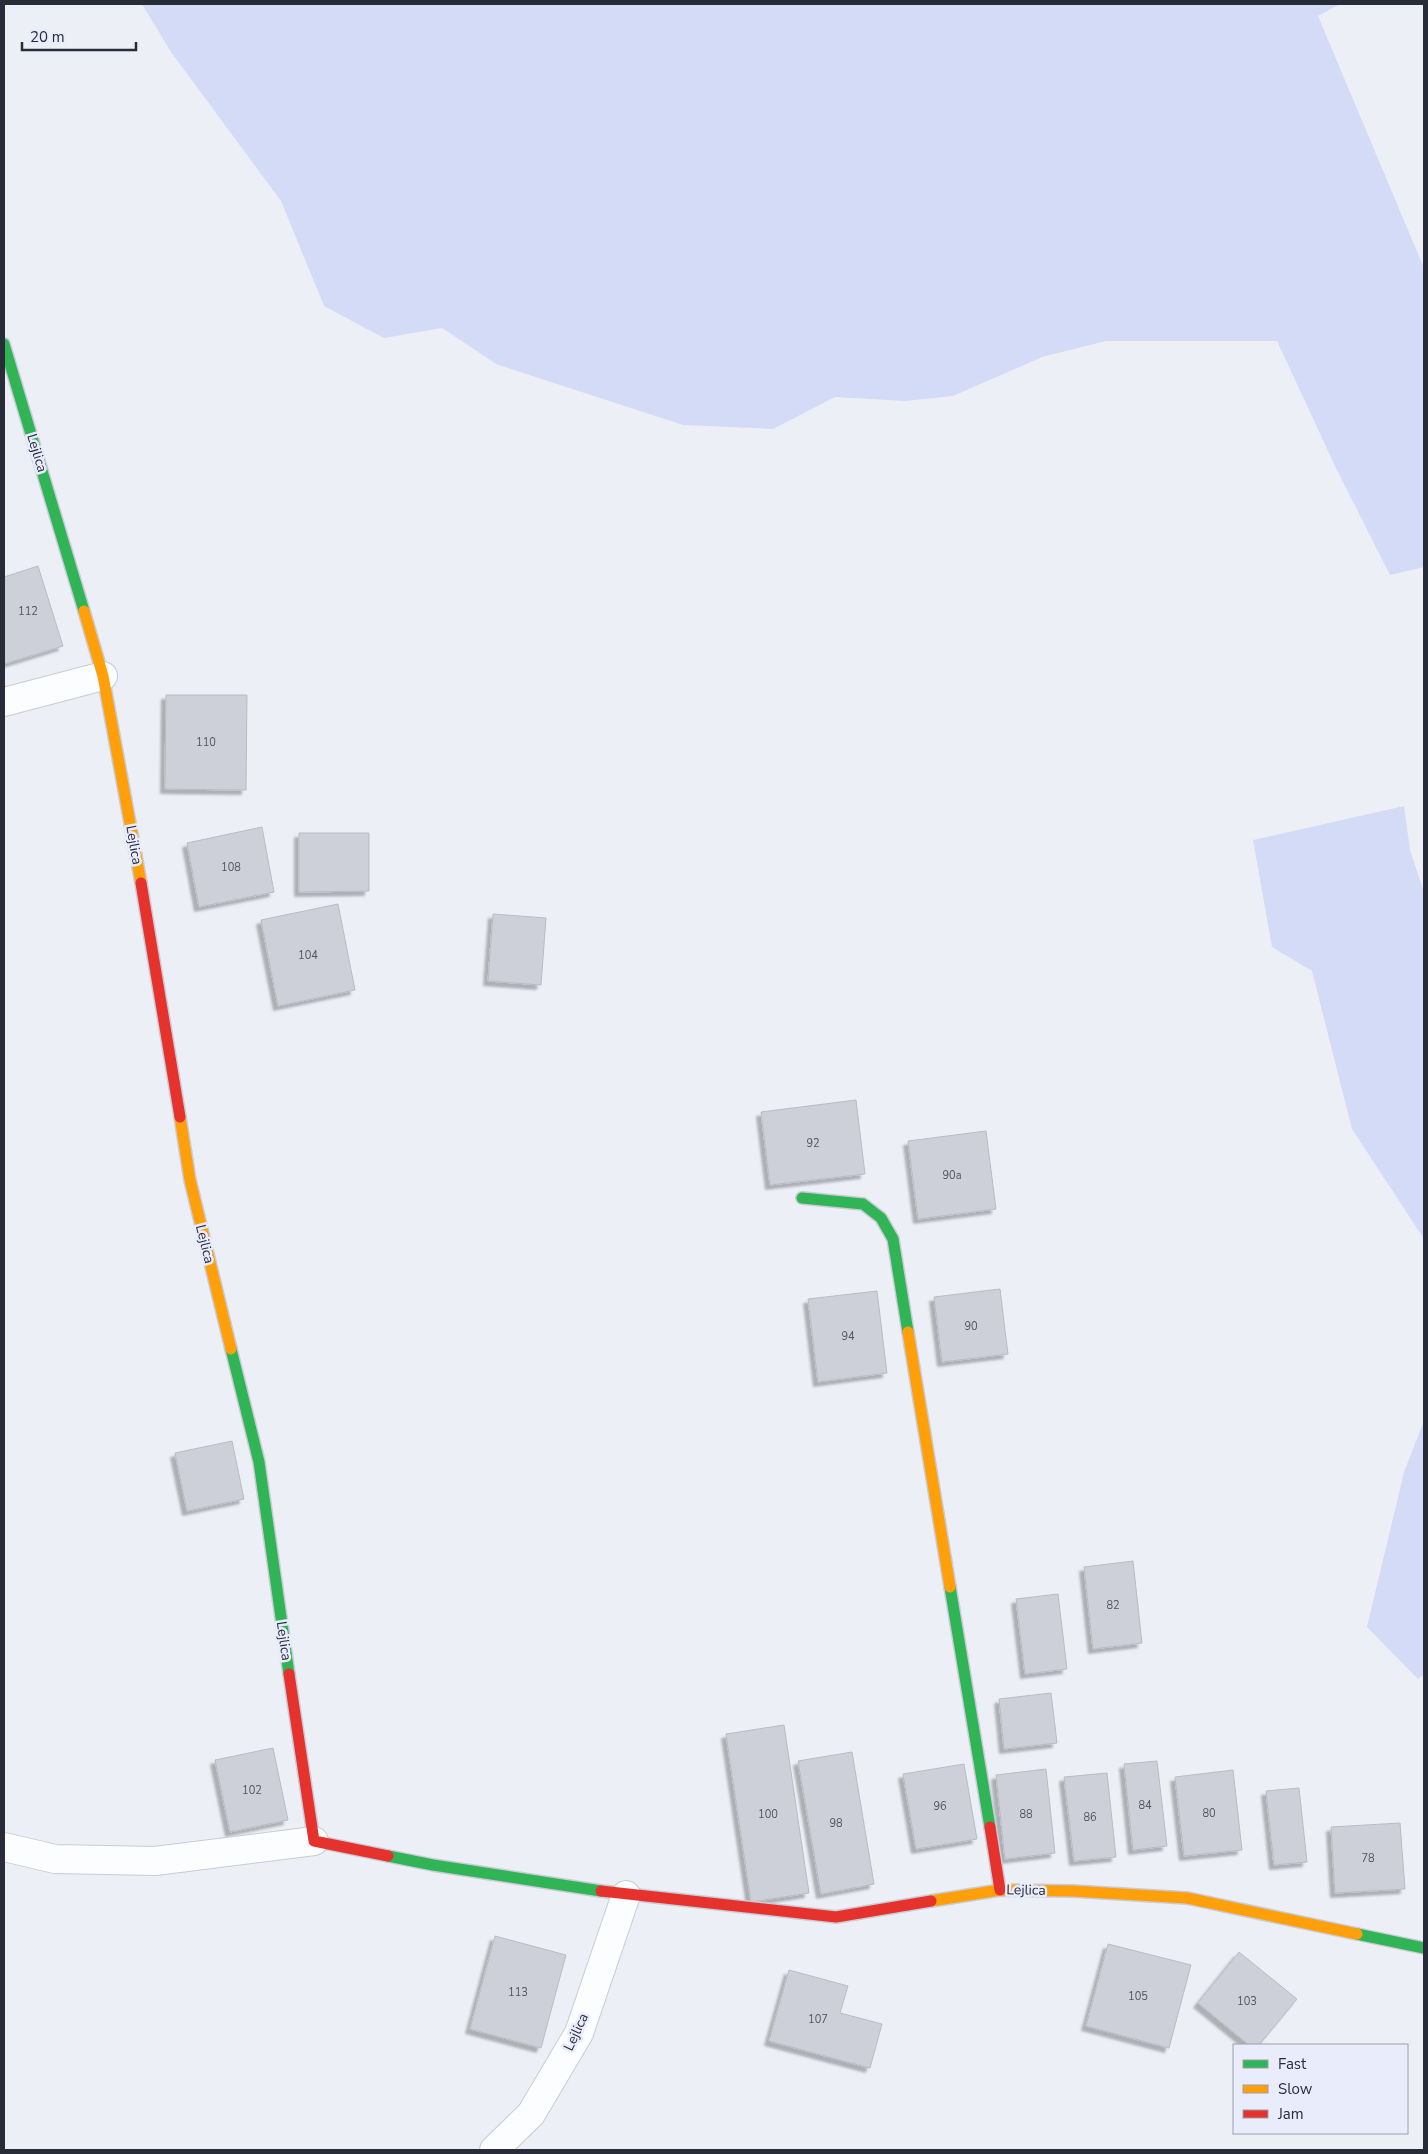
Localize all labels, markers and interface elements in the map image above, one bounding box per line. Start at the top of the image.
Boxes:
scale bar [22,20,136,52]
text: 20 m [30,27,65,47]
street label: Lejlica [22,431,52,475]
house number: 112 [18,604,38,619]
house number: 110 [196,735,216,750]
street label: Lejlica [121,824,147,866]
house number: 108 [221,860,241,875]
house number: 104 [298,948,318,963]
house number: 92 [806,1136,820,1151]
house number: 90a [942,1168,962,1183]
street label: Lejlica [191,1223,219,1265]
house number: 90 [964,1319,978,1334]
house number: 94 [841,1329,855,1344]
house number: 82 [1106,1598,1120,1613]
street label: Lejlica [272,1620,296,1662]
house number: 102 [242,1783,262,1798]
house number: 84 [1138,1798,1152,1813]
house number: 96 [933,1799,947,1814]
house number: 80 [1202,1806,1216,1821]
house number: 100 [758,1807,778,1822]
house number: 88 [1019,1807,1033,1822]
house number: 86 [1083,1810,1097,1825]
house number: 98 [829,1816,843,1831]
house number: 78 [1361,1851,1375,1866]
street label: Lejlica [1006,1880,1046,1900]
house number: 113 [508,1985,528,2000]
house number: 105 [1128,1989,1148,2004]
house number: 103 [1237,1994,1257,2009]
street label: Lejlica [559,2010,593,2054]
house number: 107 [808,2012,828,2027]
legend [1233,2044,1408,2134]
text: Fast [1278,2054,1307,2074]
text: Slow [1278,2079,1313,2099]
text: Jam [1277,2104,1304,2124]

